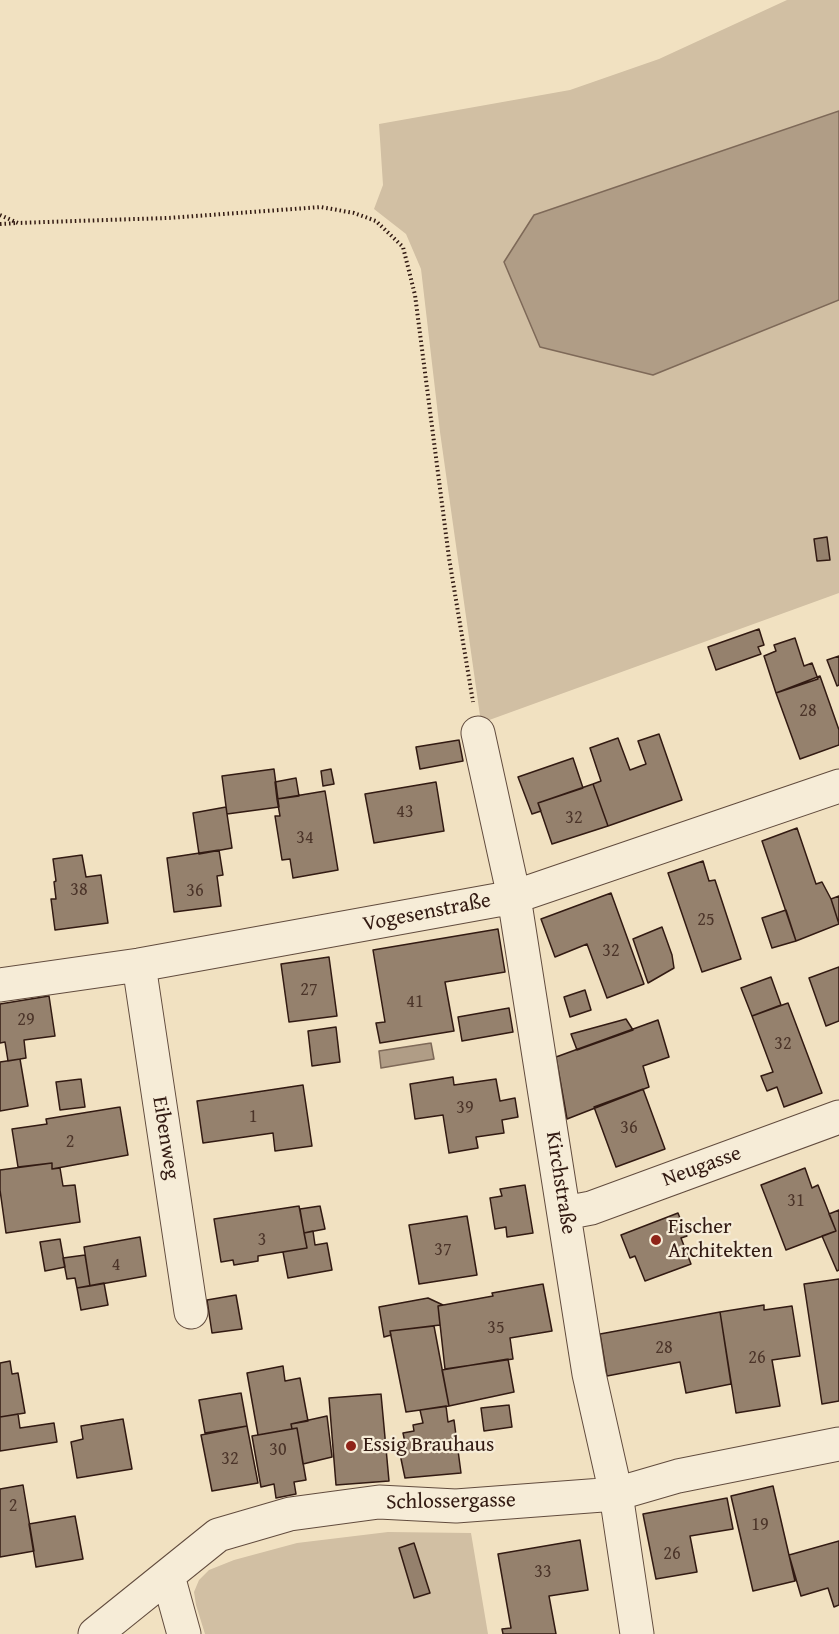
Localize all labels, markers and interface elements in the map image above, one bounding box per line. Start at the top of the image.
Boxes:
house number: 28 [799,700,817,722]
house number: 43 [396,801,414,823]
house number: 32 [565,807,583,829]
house number: 34 [296,827,314,849]
house number: 38 [70,879,88,901]
house number: 36 [186,880,204,902]
street label: Vogesenstraße [361,888,493,938]
house number: 25 [697,909,715,931]
house number: 32 [602,940,620,962]
house number: 27 [300,979,318,1001]
house number: 41 [406,991,424,1013]
house number: 29 [17,1009,35,1031]
house number: 32 [774,1033,792,1055]
street label: Eibenweg [146,1095,184,1181]
house number: 39 [456,1097,474,1119]
house number: 1 [249,1106,257,1128]
house number: 36 [620,1117,638,1139]
street label: Kirchstraße [539,1130,581,1236]
house number: 2 [66,1131,74,1153]
street label: Neugasse [659,1141,745,1193]
house number: 31 [787,1190,805,1212]
place label: Fischer Architekten [668,1215,773,1265]
house number: 3 [258,1229,266,1251]
marker: Fischer Architekten [649,1233,663,1247]
house number: 37 [434,1239,452,1261]
house number: 4 [112,1254,120,1276]
house number: 35 [487,1317,505,1339]
house number: 28 [655,1337,673,1359]
house number: 26 [748,1347,766,1369]
place label: Essig Brauhaus [363,1433,494,1459]
house number: 30 [269,1439,287,1461]
marker: Essig Brauhaus [344,1439,358,1453]
house number: 32 [221,1448,239,1470]
street label: Schlossergasse [386,1488,516,1516]
house number: 2 [9,1495,17,1517]
house number: 19 [751,1514,769,1536]
house number: 26 [663,1543,681,1565]
house number: 33 [534,1561,552,1583]

